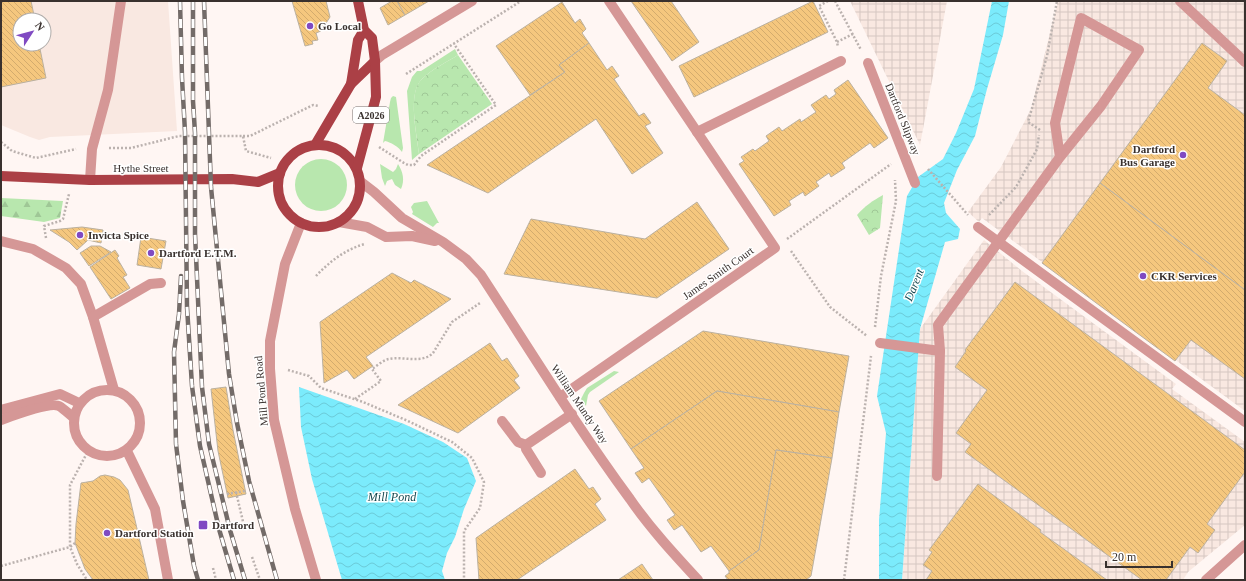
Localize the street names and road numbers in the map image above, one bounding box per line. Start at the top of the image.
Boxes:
street label: Dartford Slipway [883,81,923,157]
road number: A2026 [353,107,389,123]
street label: Hythe Street [113,162,169,174]
street label: James Smith Court [680,244,756,302]
street label: Mill Pond Road [252,355,270,427]
street label: William Mundy Way [549,362,611,446]

